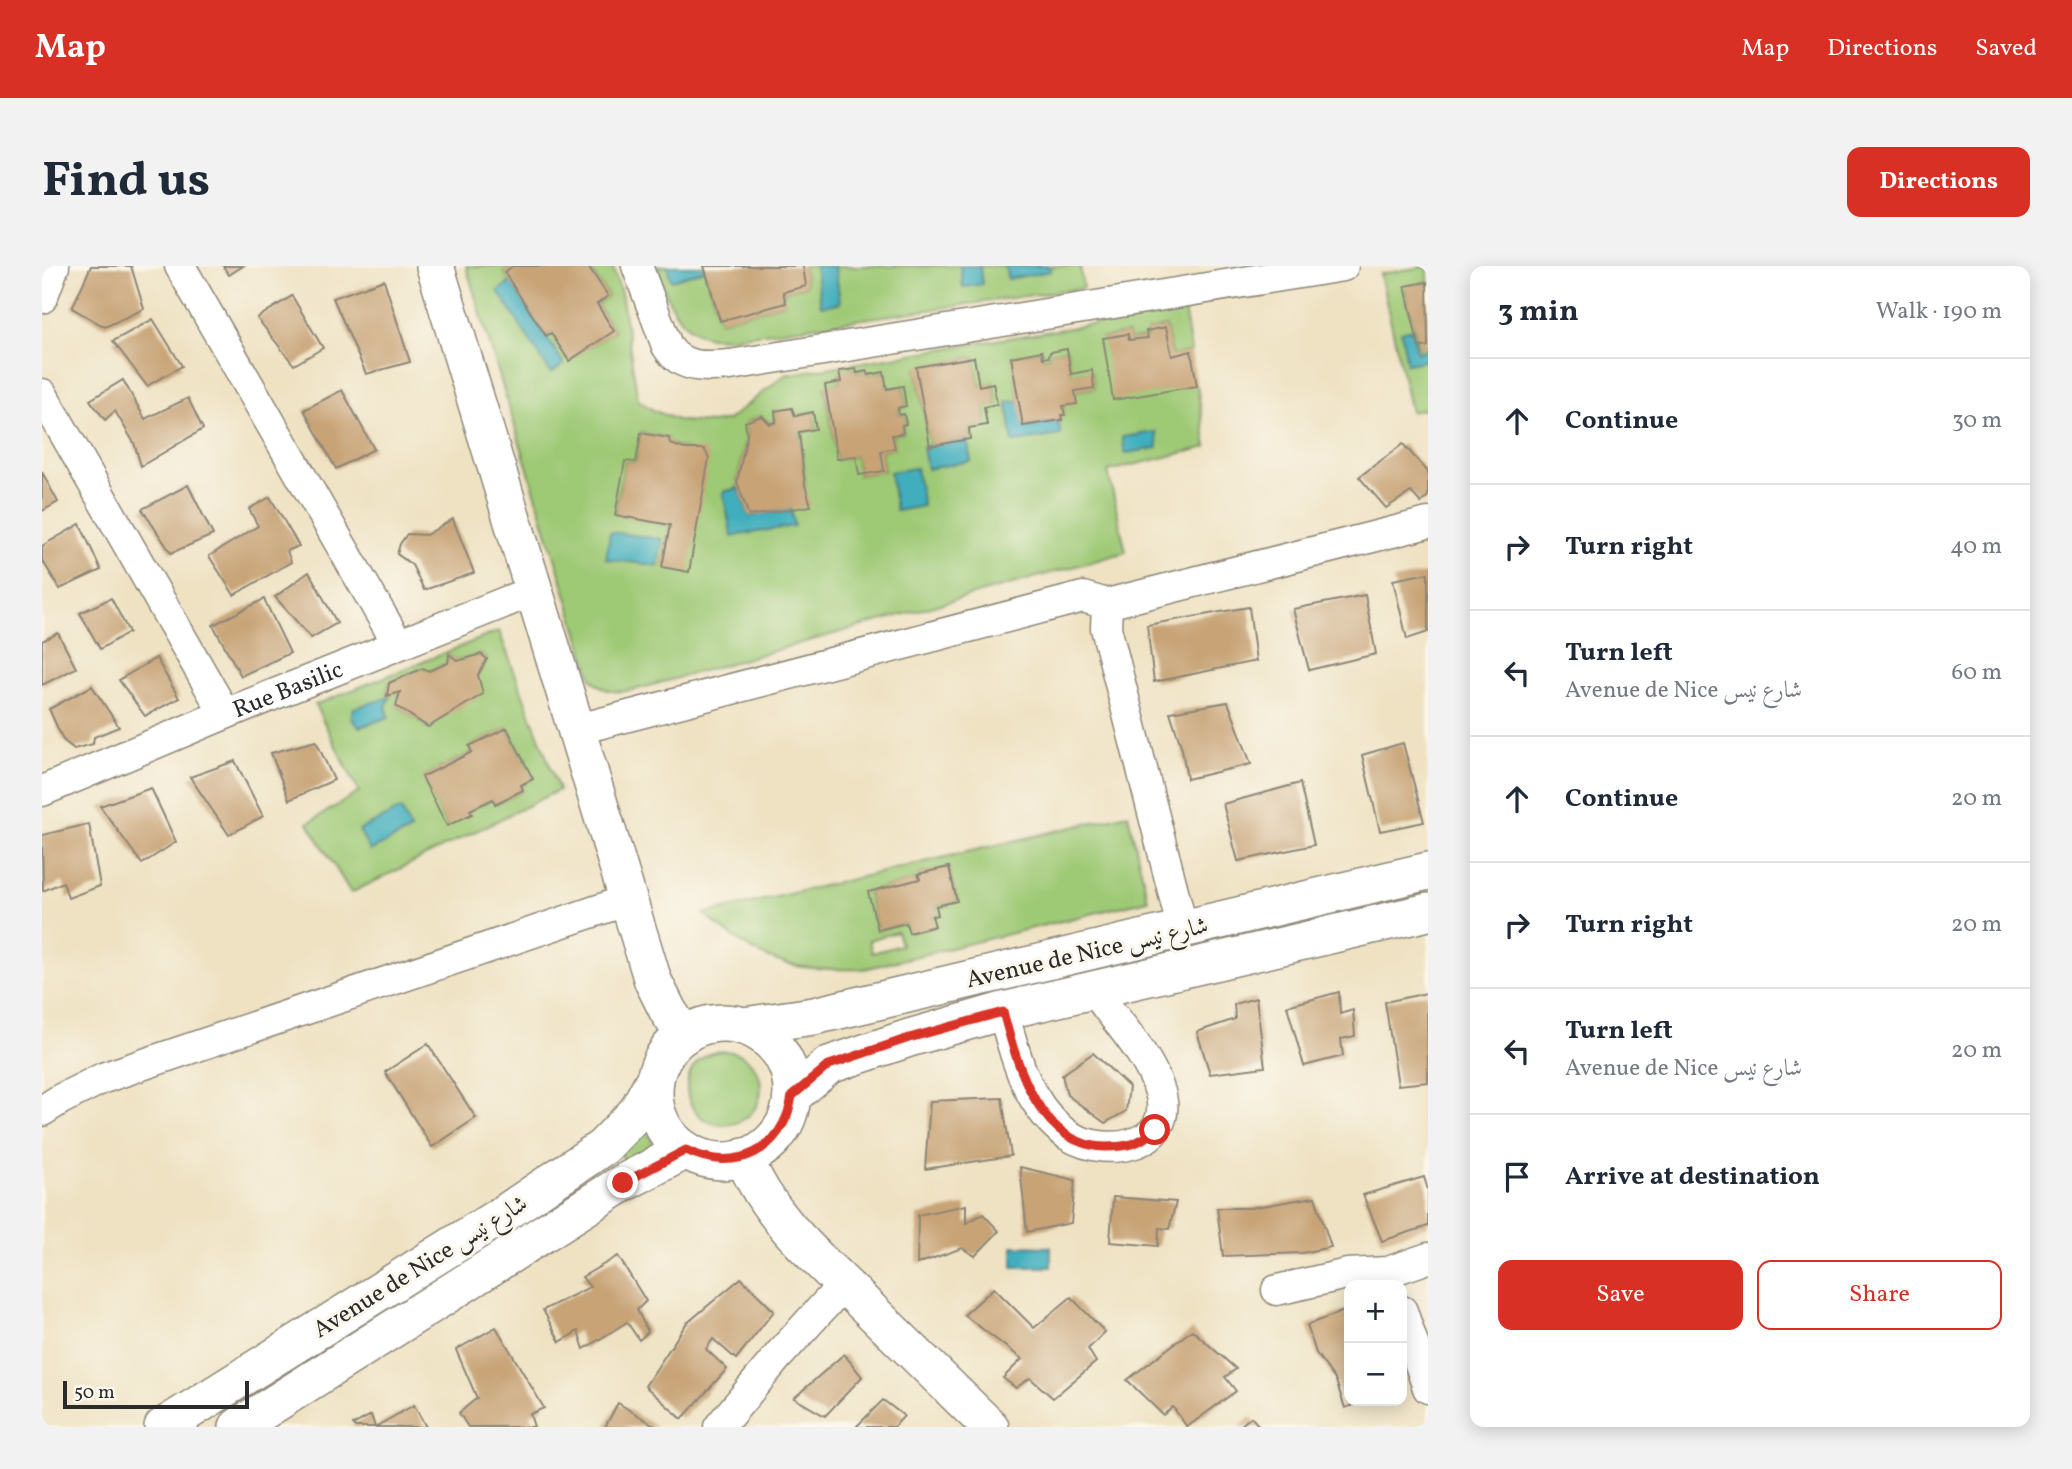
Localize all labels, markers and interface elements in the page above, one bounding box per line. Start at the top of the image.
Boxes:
text: Map [35,26,106,72]
text: Map [1741,32,1789,66]
text: Directions [1827,32,1937,66]
text: Saved [1975,32,2037,66]
button: Directions [1847,147,2030,217]
text: Find us [42,148,210,217]
text: 3 min [1498,291,1579,333]
text: Walk · 190 m [1876,296,2002,328]
icon: ahead [1498,402,1536,440]
text: Continue [1565,403,1678,439]
text: 30 m [1952,405,2002,437]
icon: right [1498,528,1536,566]
text: Turn right [1565,529,1693,565]
text: 40 m [1950,531,2002,563]
text: Turn left [1565,635,1673,671]
street label: Rue Basilic [228,654,348,728]
icon: left [1498,654,1536,692]
text: 60 m [1952,657,2002,689]
text: Avenue de Nice شارع نيس [1565,675,1802,707]
icon: ahead [1498,780,1536,818]
text: Continue [1565,781,1678,817]
text: 20 m [1951,783,2002,815]
icon: right [1498,906,1536,944]
text: Turn right [1565,907,1693,943]
text: 20 m [1951,909,2002,941]
street label: Avenue de Nice شارع نيس [963,910,1212,999]
text: Turn left [1565,1013,1673,1049]
icon: left [1498,1032,1536,1070]
text: 20 m [1951,1035,2002,1067]
text: Avenue de Nice شارع نيس [1565,1053,1802,1085]
route start [1139,1114,1170,1145]
icon: arrive [1498,1158,1536,1196]
text: Arrive at destination [1565,1159,1820,1195]
route end [607,1167,638,1198]
street label: Avenue de Nice شارع نيس [307,1188,535,1348]
button: Save [1498,1260,1743,1330]
button: Share [1757,1260,2002,1330]
map controls [1344,1280,1407,1406]
button: + [1344,1280,1407,1343]
button: − [1344,1343,1407,1406]
scale bar [63,1378,248,1410]
text: 50 m [74,1380,115,1406]

